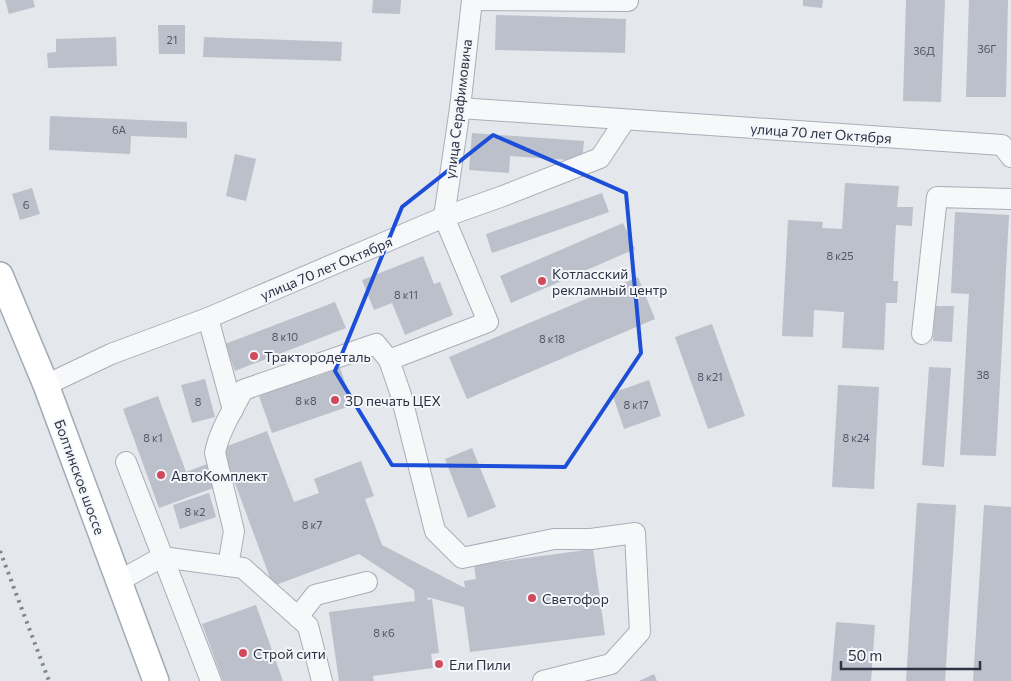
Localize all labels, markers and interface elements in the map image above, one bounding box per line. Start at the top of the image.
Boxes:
house number: 21 [167,33,177,46]
street label: улица Серафимовича [441,38,475,180]
house number: 36Г [977,42,997,55]
house number: 36Д [913,44,935,57]
street label: улица 70 лет Октября [750,120,892,146]
house number: 6А [112,123,126,136]
house number: 6 [23,198,30,211]
street label: улица 70 лет Октября [257,232,395,304]
house number: 8 к25 [826,249,854,262]
place label: Котласский рекламный центр [552,265,667,298]
marker: Котласский рекламный центр [536,275,548,287]
house number: 8 к11 [394,288,418,301]
house number: 8 к10 [272,330,298,343]
house number: 8 к18 [539,332,565,345]
place label: Трактородеталь [264,348,371,365]
marker: Трактородеталь [248,350,260,362]
house number: 38 [977,368,990,381]
house number: 8 к21 [697,370,723,383]
place label: 3D печать ЦЕХ [345,392,441,409]
house number: 8 к8 [295,394,317,407]
marker: 3D печать ЦЕХ [329,394,341,406]
house number: 8 [195,395,202,408]
house number: 8 к17 [623,398,649,411]
street label: Болтинское шоссе [51,417,109,537]
house number: 8 к1 [143,431,163,444]
house number: 8 к24 [842,431,870,444]
place label: АвтоКомплект [171,467,268,484]
marker: АвтоКомплект [155,469,167,481]
house number: 8 к2 [185,505,205,518]
house number: 8 к7 [302,518,322,531]
place label: Светофор [542,590,609,607]
marker: Светофор [526,592,538,604]
house number: 8 к6 [373,626,395,639]
scale bar [841,638,980,670]
place label: Строй сити [253,645,326,662]
text: 50 m [848,646,882,664]
marker: Строй сити [237,647,249,659]
place label: Ели Пили [449,656,511,673]
marker: Ели Пили [433,658,445,670]

